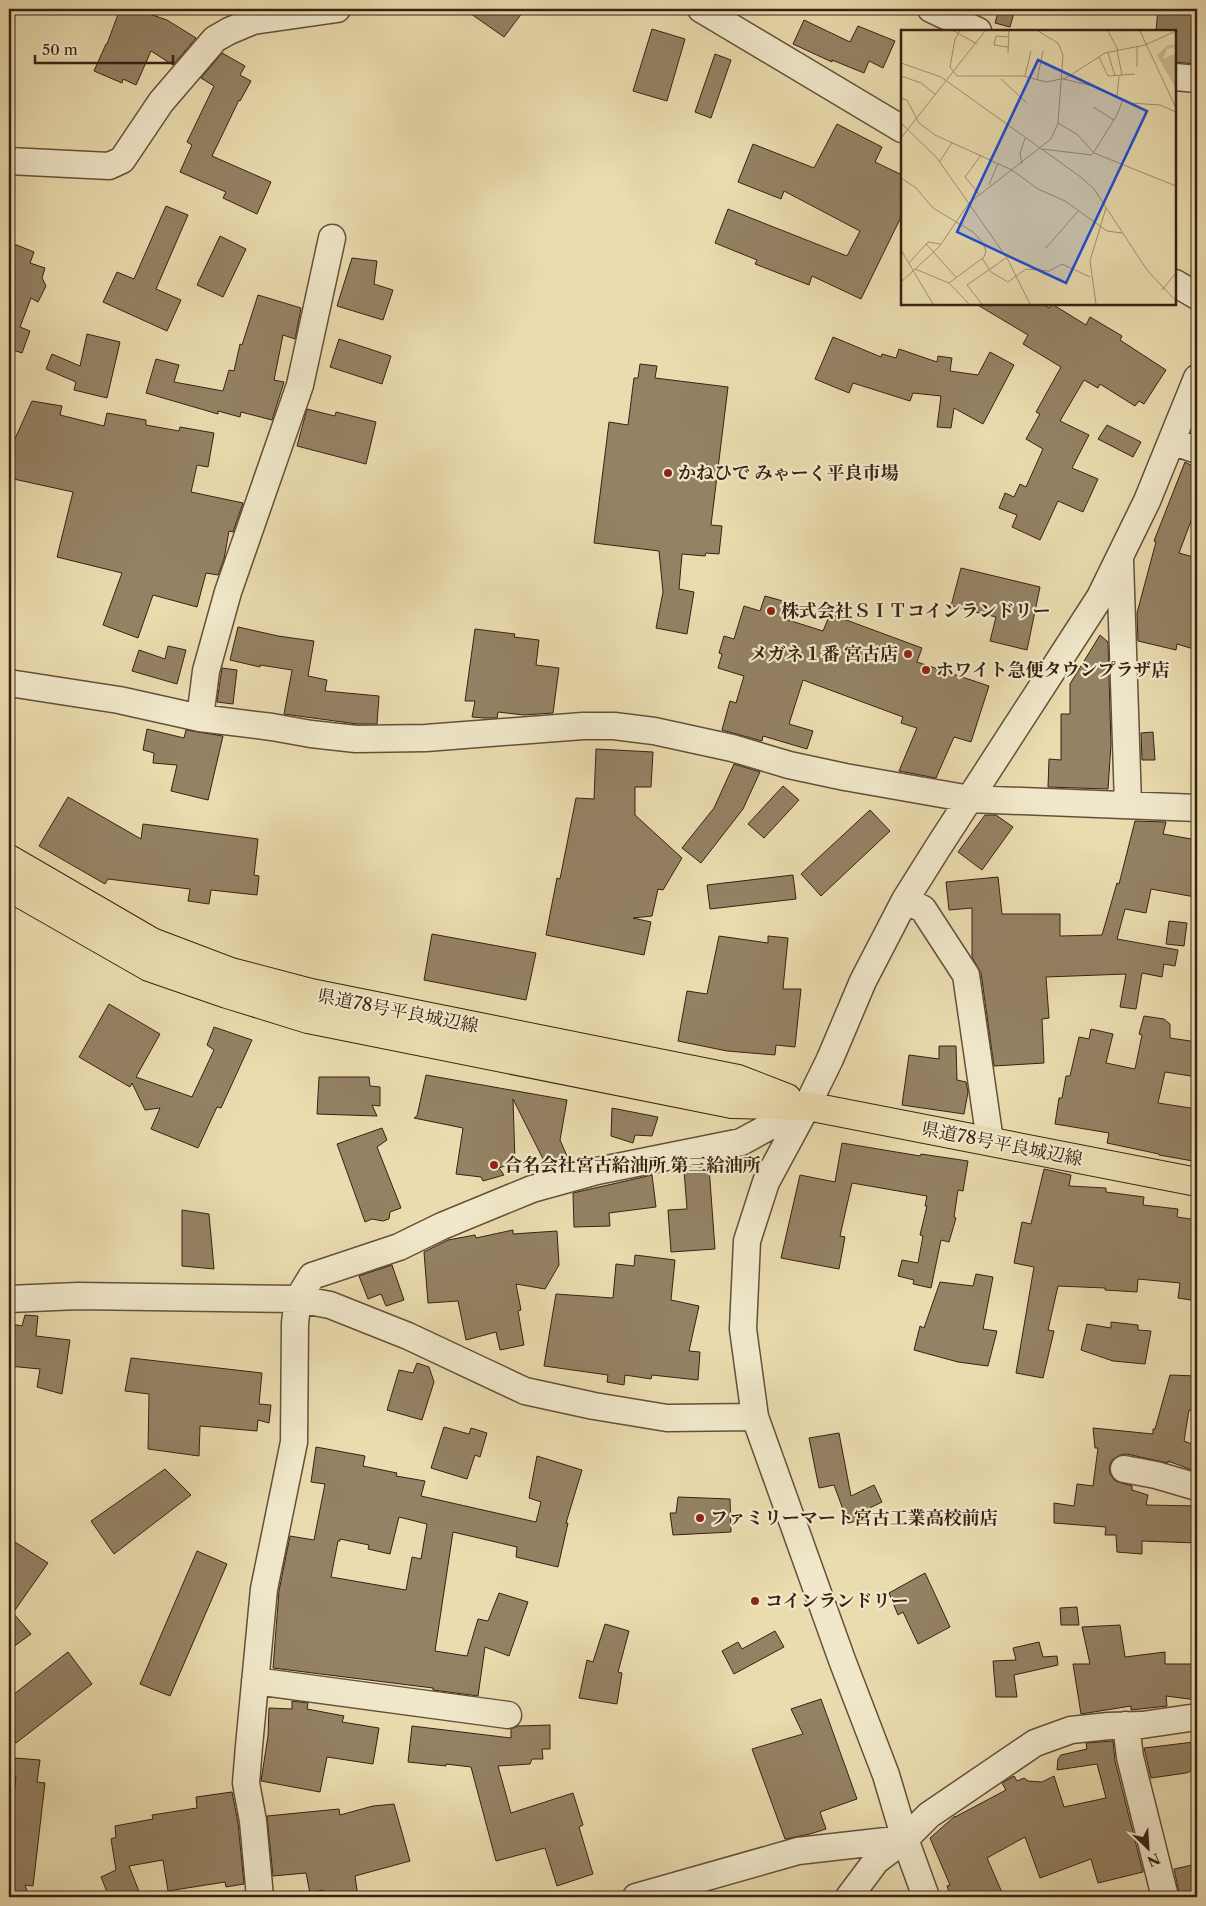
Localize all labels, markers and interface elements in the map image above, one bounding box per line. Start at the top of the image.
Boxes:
inset map [901,30,1176,305]
scale bar [35,32,172,64]
text: 50 m [42,40,78,59]
place label: かねひで みゃーく平良市場 [678,462,899,484]
marker: かねひで みゃーく平良市場 [662,467,674,479]
place label: 株式会社ＳＩＴコインランドリー [781,600,1050,622]
marker: 株式会社ＳＩＴコインランドリー [765,605,777,617]
place label: メガネ１番 宮古店 [749,643,898,665]
marker: メガネ１番 宮古店 [902,648,914,660]
place label: ホワイト急便タウンプラザ店 [936,659,1169,681]
marker: ホワイト急便タウンプラザ店 [920,664,932,676]
street label: 県道78号平良城辺線 [316,985,480,1037]
street label: 県道78号平良城辺線 [920,1118,1084,1170]
place label: 合名会社宮古給油所 第三給油所 [504,1154,761,1176]
marker: 合名会社宮古給油所 第三給油所 [488,1159,500,1171]
place label: ファミリーマート宮古工業高校前店 [710,1507,998,1529]
marker: ファミリーマート宮古工業高校前店 [694,1512,706,1524]
place label: コインランドリー [765,1590,908,1612]
marker: コインランドリー [749,1595,761,1607]
north arrow [1124,1824,1174,1874]
text: N [1144,1849,1163,1871]

